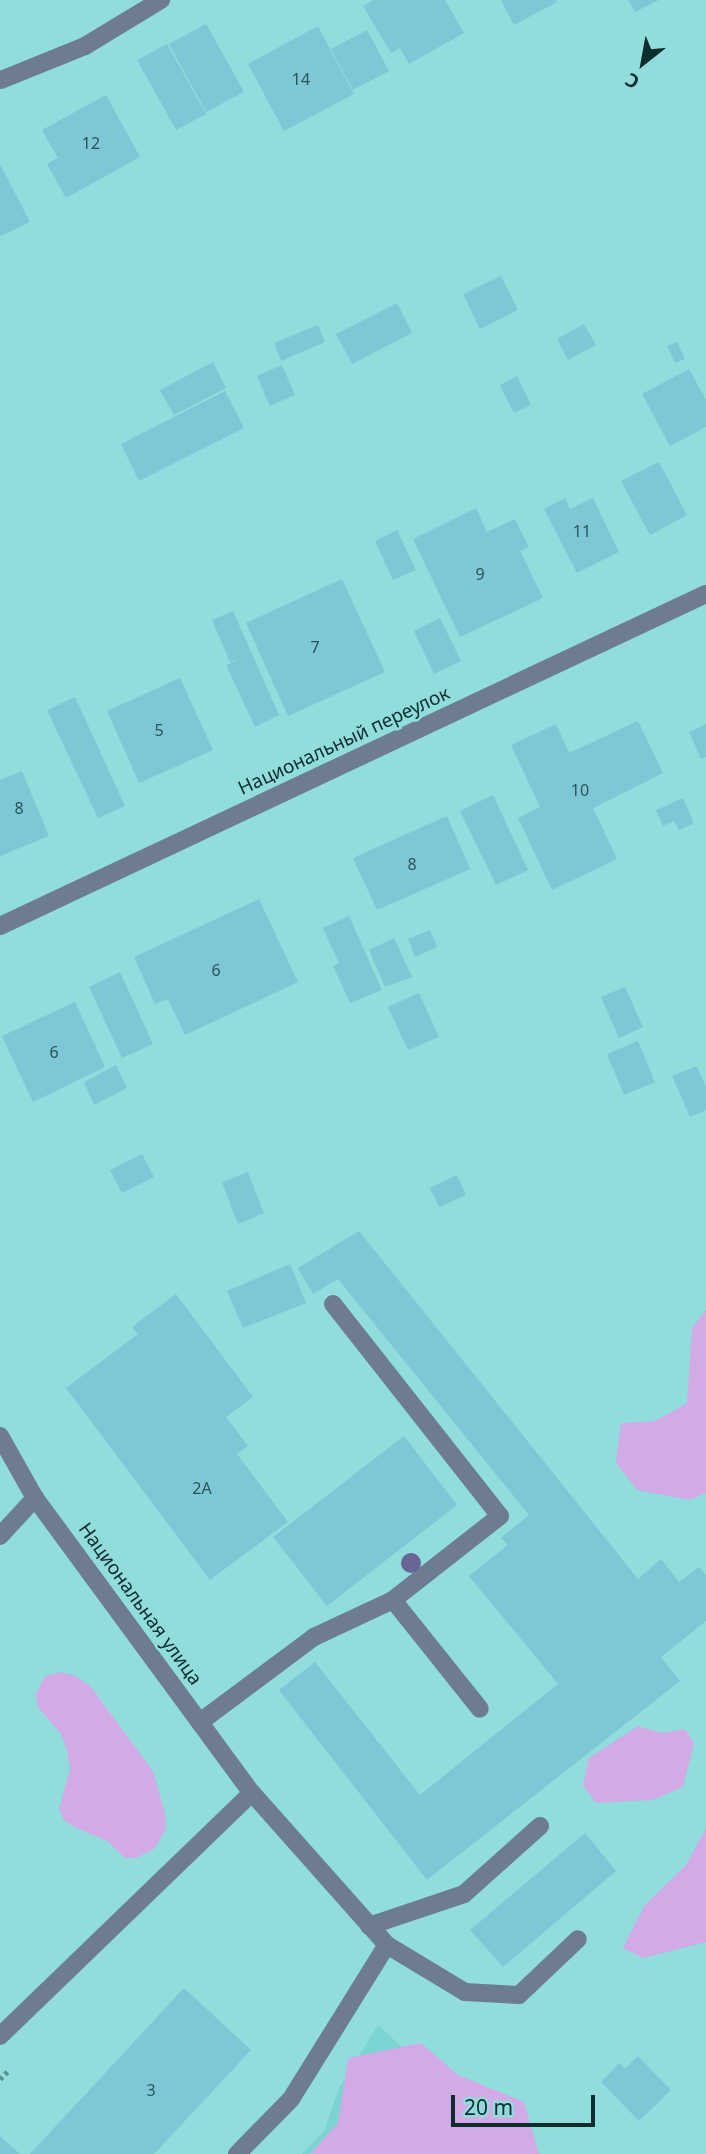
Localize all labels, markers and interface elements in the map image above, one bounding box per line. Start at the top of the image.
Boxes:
north arrow [608,28,678,98]
text: С [620,67,644,95]
house number: 14 [292,69,310,89]
house number: 12 [82,133,100,153]
house number: 11 [573,521,591,541]
house number: 9 [475,564,485,584]
house number: 7 [310,637,320,657]
street label: Национальный переулок [235,682,453,800]
house number: 5 [154,720,164,740]
house number: 10 [571,780,589,800]
house number: 8 [14,798,24,818]
house number: 8 [407,854,417,874]
house number: 6 [211,960,221,980]
house number: 6 [49,1042,59,1062]
house number: 2А [192,1478,212,1498]
street label: Национальная улица [73,1518,207,1690]
house number: 3 [146,2080,156,2100]
scale bar [454,2080,598,2124]
text: 20 m [464,2093,513,2121]

